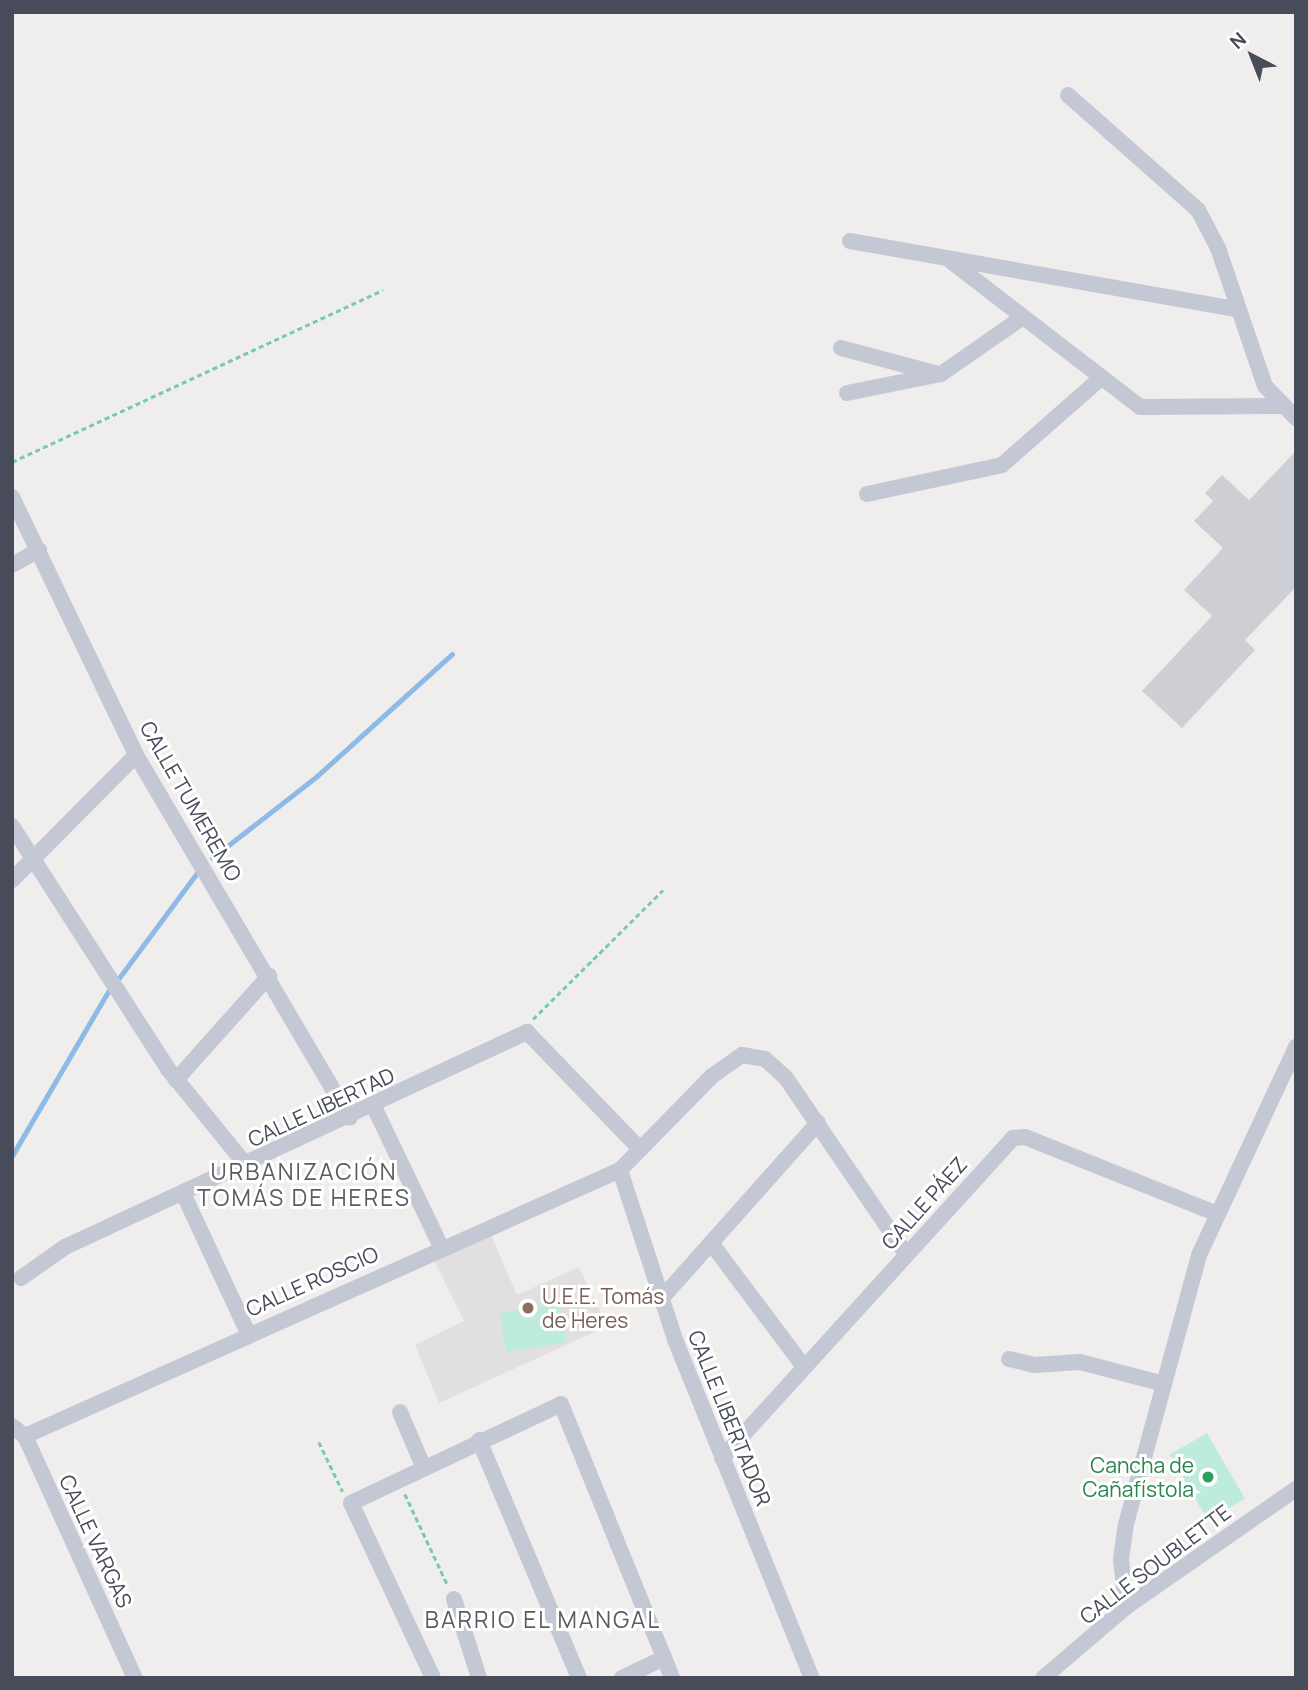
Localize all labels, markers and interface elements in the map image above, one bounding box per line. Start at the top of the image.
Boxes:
north arrow [1217,21,1287,91]
text: N [1224,26,1252,55]
street label: CALLE TUMEREMO [135,717,247,885]
street label: CALLE LIBERTAD [244,1062,398,1152]
street label: CALLE PÁEZ [876,1152,972,1254]
district label: URBANIZACIÓN TOMÁS DE HERES [199,1157,409,1211]
street label: CALLE ROSCIO [242,1241,382,1321]
place label: U.E.E. Tomás de Heres [542,1283,664,1333]
marker: U.E.E. Tomás de Heres [520,1300,536,1316]
street label: CALLE LIBERTADOR [683,1327,777,1509]
place label: Cancha de Cañafístola [1083,1452,1194,1502]
marker: Cancha de Cañafístola [1200,1469,1216,1485]
street label: CALLE VARGAS [54,1471,138,1611]
street label: CALLE SOUBLETTE [1075,1499,1235,1629]
district label: BARRIO EL MANGAL [426,1605,660,1633]

